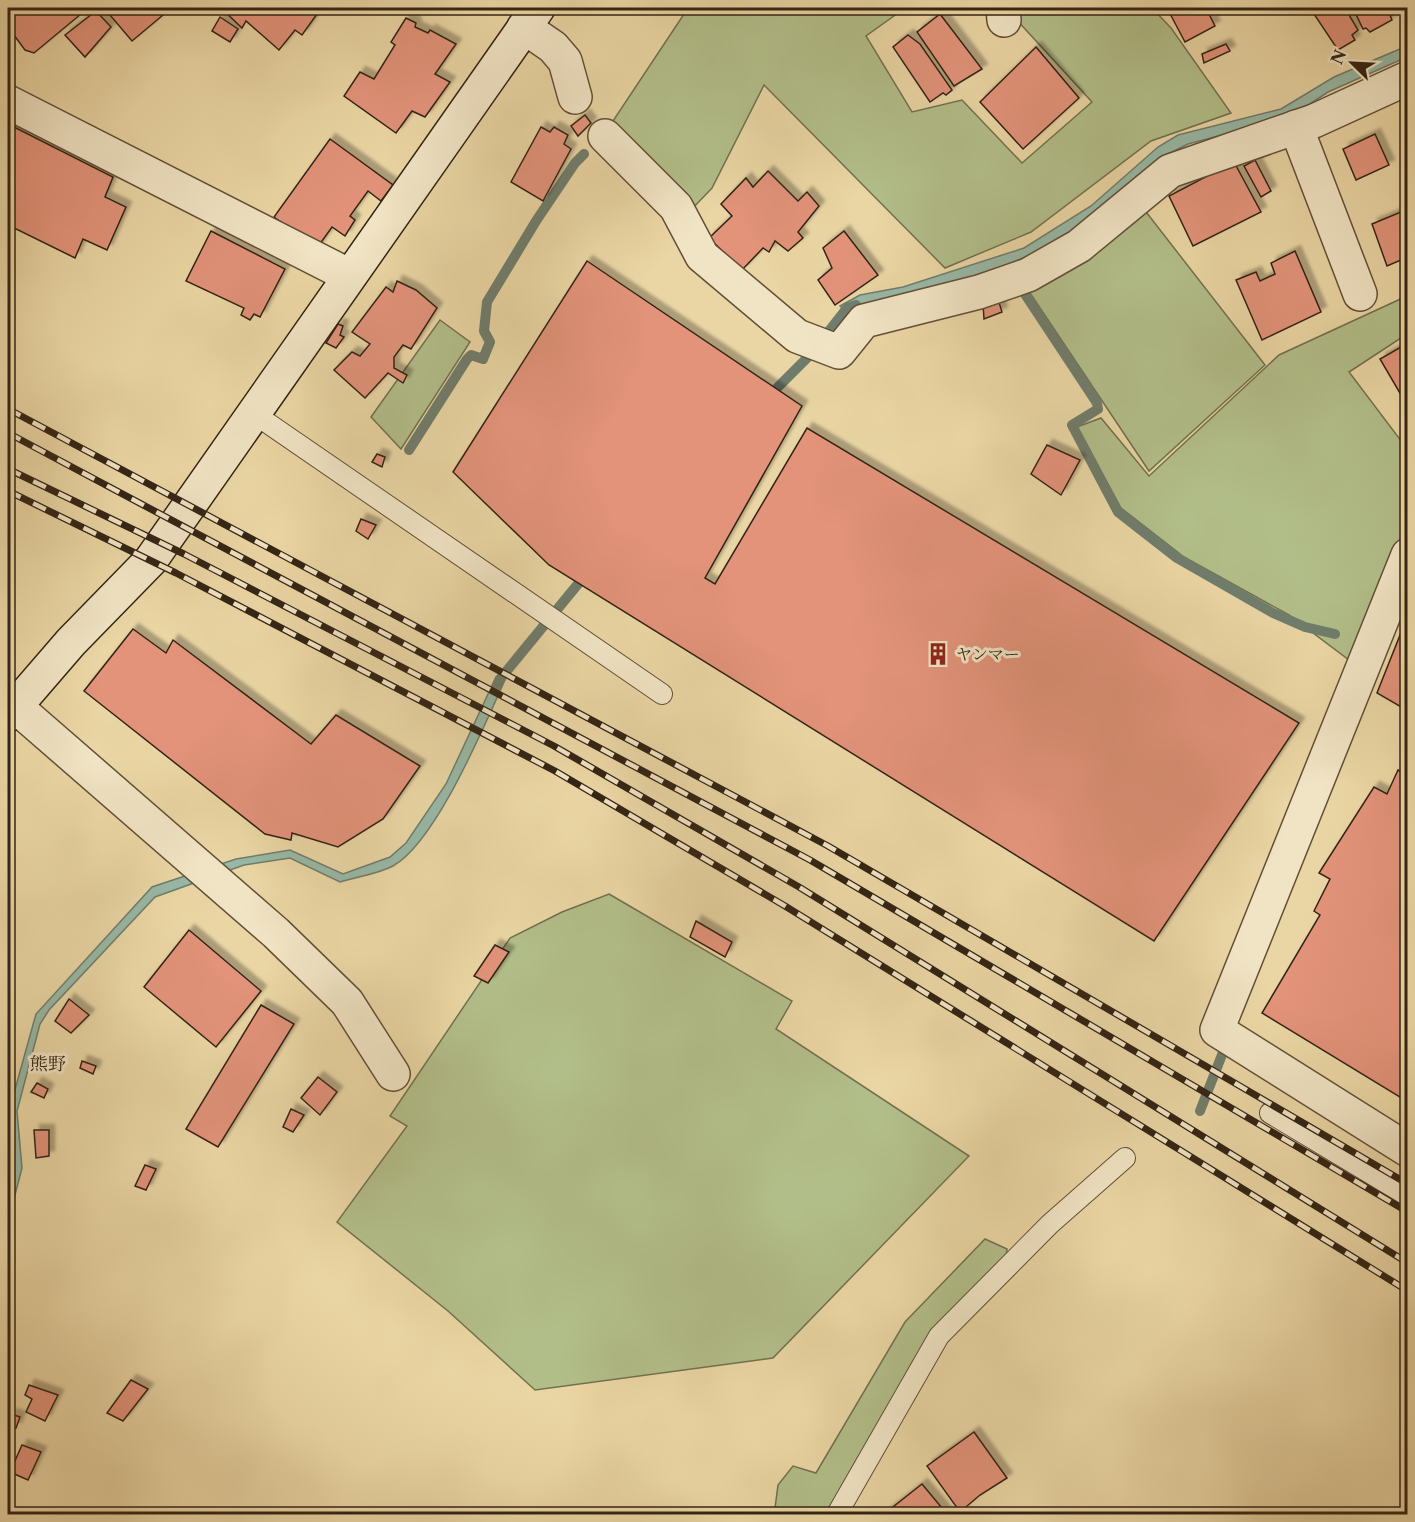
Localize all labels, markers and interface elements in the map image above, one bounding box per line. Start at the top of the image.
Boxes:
north arrow [1322,33,1382,93]
text: N [1326,46,1350,67]
building icon: ヤンマー [925,641,951,667]
place label: ヤンマー [956,644,1020,664]
district label: 熊野 [30,1053,66,1075]

